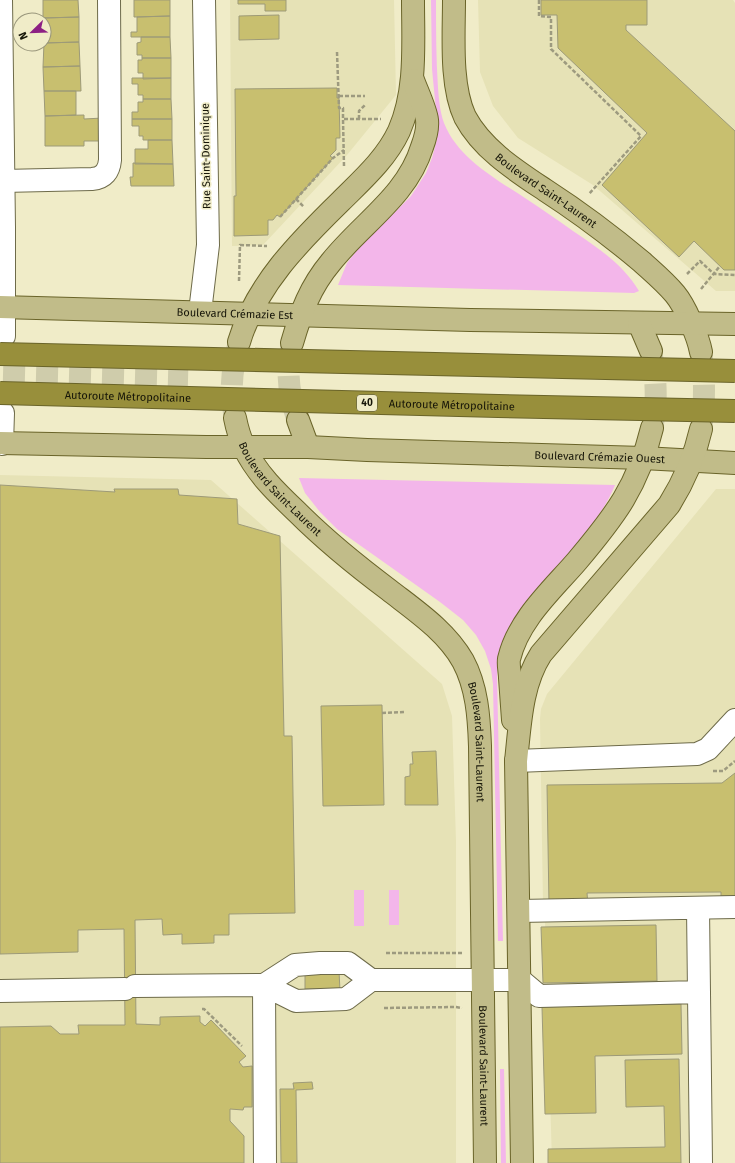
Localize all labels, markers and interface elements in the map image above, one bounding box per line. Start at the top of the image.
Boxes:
north arrow [12,12,52,52]
text: N [16,30,31,42]
street label: Rue Saint-Dominique [199,103,213,209]
street label: Boulevard Saint-Laurent [493,150,599,230]
street label: Boulevard Crémazie Est [177,305,293,322]
street label: Autoroute Métropolitaine [65,388,191,404]
road number: 40 [357,395,377,411]
street label: Autoroute Métropolitaine [389,397,515,413]
street label: Boulevard Saint-Laurent [236,440,324,539]
street label: Boulevard Crémazie Ouest [534,448,665,466]
street label: Boulevard Saint-Laurent [465,680,487,802]
street label: Boulevard Saint-Laurent [477,1005,491,1126]

